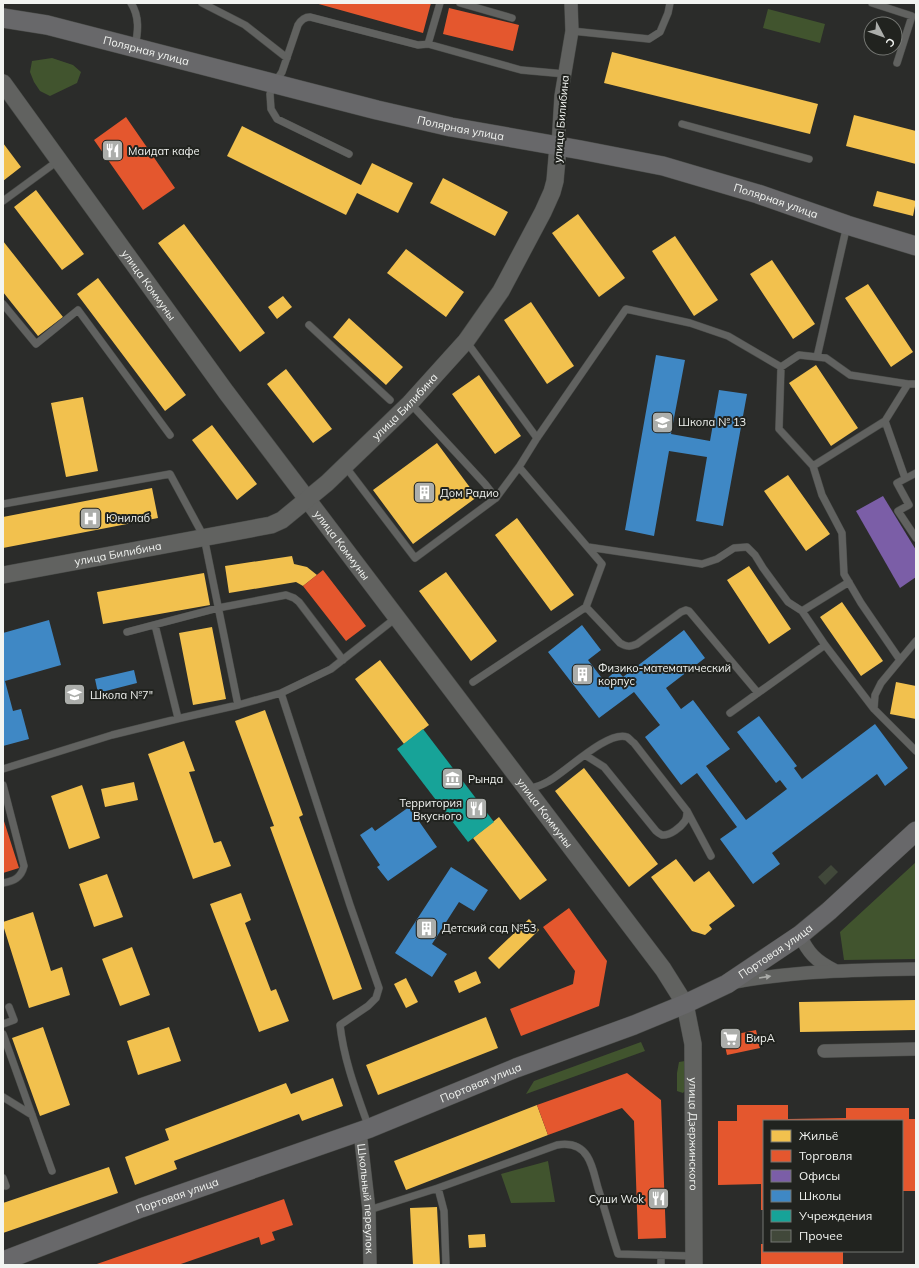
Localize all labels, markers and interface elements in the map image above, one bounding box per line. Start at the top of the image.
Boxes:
north arrow [863,16,903,56]
street label: Полярная улица [102,33,191,68]
text: С [882,35,898,50]
street label: улица Билибина [550,74,572,164]
street label: Полярная улица [416,112,505,143]
restaurant icon: Маидат кафе [99,138,125,164]
place label: Маидат кафе [128,144,200,158]
street label: Полярная улица [732,180,820,221]
street label: улица Коммуны [118,247,179,323]
street label: улица Билибина [369,370,441,443]
school or university icon: Школа № 13 [649,409,675,435]
place label: Школа № 13 [678,415,746,429]
building icon: Дом Радио [412,480,438,506]
place label: Дом Радио [440,486,499,500]
hospital icon: Юнилаб [78,505,104,531]
street label: улица Коммуны [311,507,373,583]
place label: Юнилаб [106,511,150,525]
street label: улица Билибина [73,539,163,569]
building icon: Физико-математический корпус [569,661,595,687]
place label: Физико-математический корпус [598,661,731,688]
school or university icon: Школа №7" [62,682,88,708]
place label: Школа №7" [90,688,153,702]
museum icon: Рында [440,766,466,792]
place label: Рында [468,772,503,786]
street label: улица Коммуны [514,775,576,851]
place label: Территория Вкусного [399,796,462,823]
restaurant icon: Территория Вкусного [464,796,490,822]
building icon: Детский сад №53 [414,915,440,941]
place label: Детский сад №53 [442,921,536,935]
street label: Портовая улица [736,921,815,981]
one-way arrow [759,974,771,980]
supermarket icon: ВирА [718,1025,744,1051]
place label: ВирА [746,1031,775,1045]
street label: Портовая улица [438,1060,523,1106]
street label: улица Дзержинского [686,1077,701,1191]
legend [763,1120,903,1252]
text: Жильё [799,1128,839,1143]
street label: Школьный переулок [354,1143,377,1254]
text: Торговля [799,1148,852,1163]
text: Офисы [799,1168,840,1183]
street label: Портовая улица [134,1174,220,1216]
restaurant icon: Суши Wok [646,1186,672,1212]
text: Школы [799,1188,841,1203]
place label: Суши Wok [589,1192,644,1206]
text: Учреждения [798,1208,872,1223]
text: Прочее [799,1228,843,1243]

